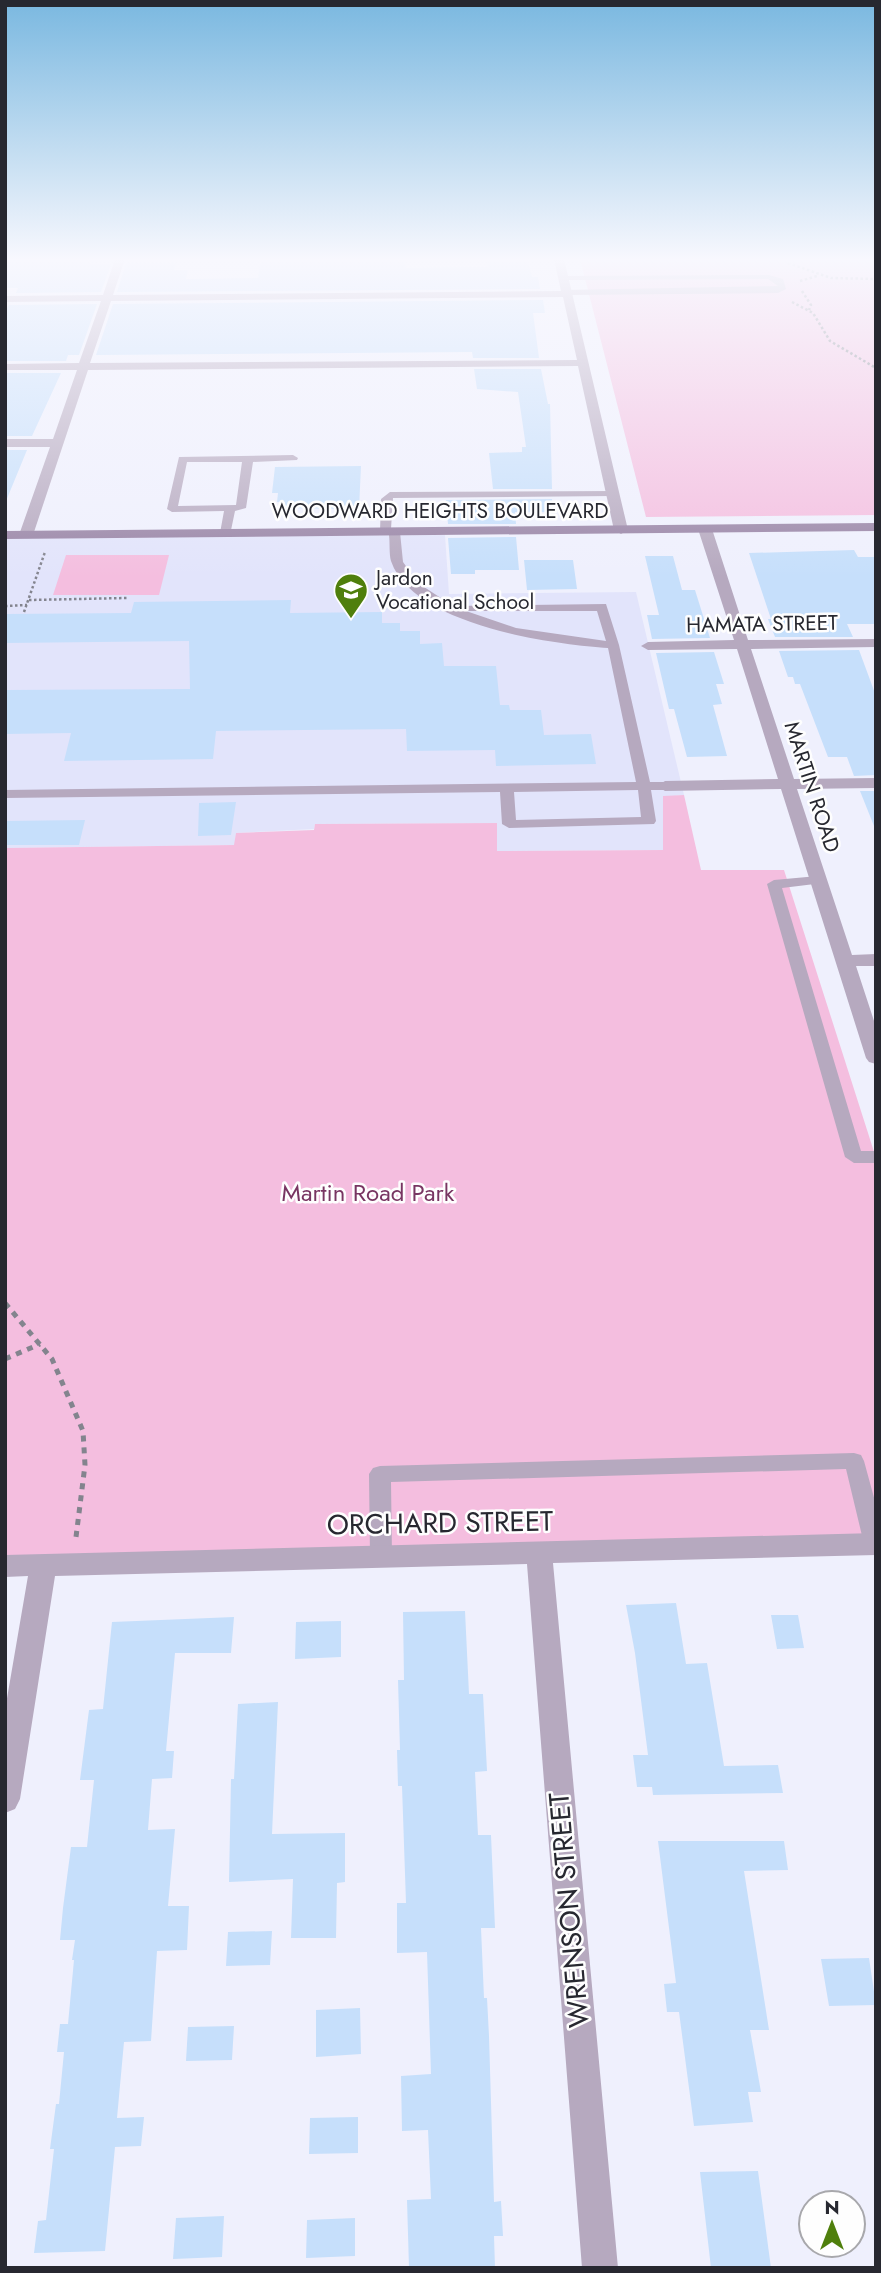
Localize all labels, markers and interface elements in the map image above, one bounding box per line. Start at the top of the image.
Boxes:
street label: WOODWARD HEIGHTS BOULEVARD [272,496,608,526]
place label: Jardon Vocational School [373,563,534,617]
school or university icon: Jardon Vocational School [332,571,370,620]
street label: HAMATA STREET [686,608,838,640]
street label: MARTIN ROAD [777,718,847,856]
park label: Martin Road Park [282,1175,455,1210]
street label: ORCHARD STREET [326,1501,554,1545]
street label: WRENSON STREET [538,1791,600,2029]
north arrow [797,2189,867,2259]
text: N [824,2194,840,2221]

